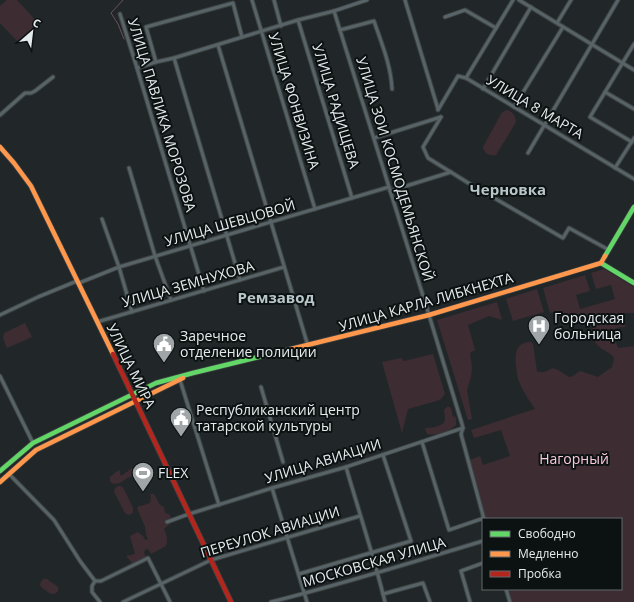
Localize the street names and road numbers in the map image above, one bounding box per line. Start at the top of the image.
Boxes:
street label: УЛИЦА ПАВЛИКА МОРОЗОВА [124,16,201,214]
street label: УЛИЦА ФОНВИЗИНА [265,30,324,172]
street label: УЛИЦА РАДИЩЕВА [308,41,365,171]
street label: УЛИЦА ЗОИ КОСМОДЕМЬЯНСКОЙ [352,54,439,283]
street label: УЛИЦА 8 МАРТА [483,70,587,143]
street label: УЛИЦА ШЕВЦОВОЙ [162,195,297,250]
street label: УЛИЦА ЗЕМНУХОВА [120,256,256,311]
street label: УЛИЦА КАРЛА ЛИБКНЕХТА [337,267,515,336]
street label: УЛИЦА МИРА [103,320,160,412]
street label: УЛИЦА АВИАЦИИ [262,434,383,487]
street label: ПЕРЕУЛОК АВИАЦИИ [198,501,342,562]
street label: МОСКОВСКАЯ УЛИЦА [300,532,448,591]

